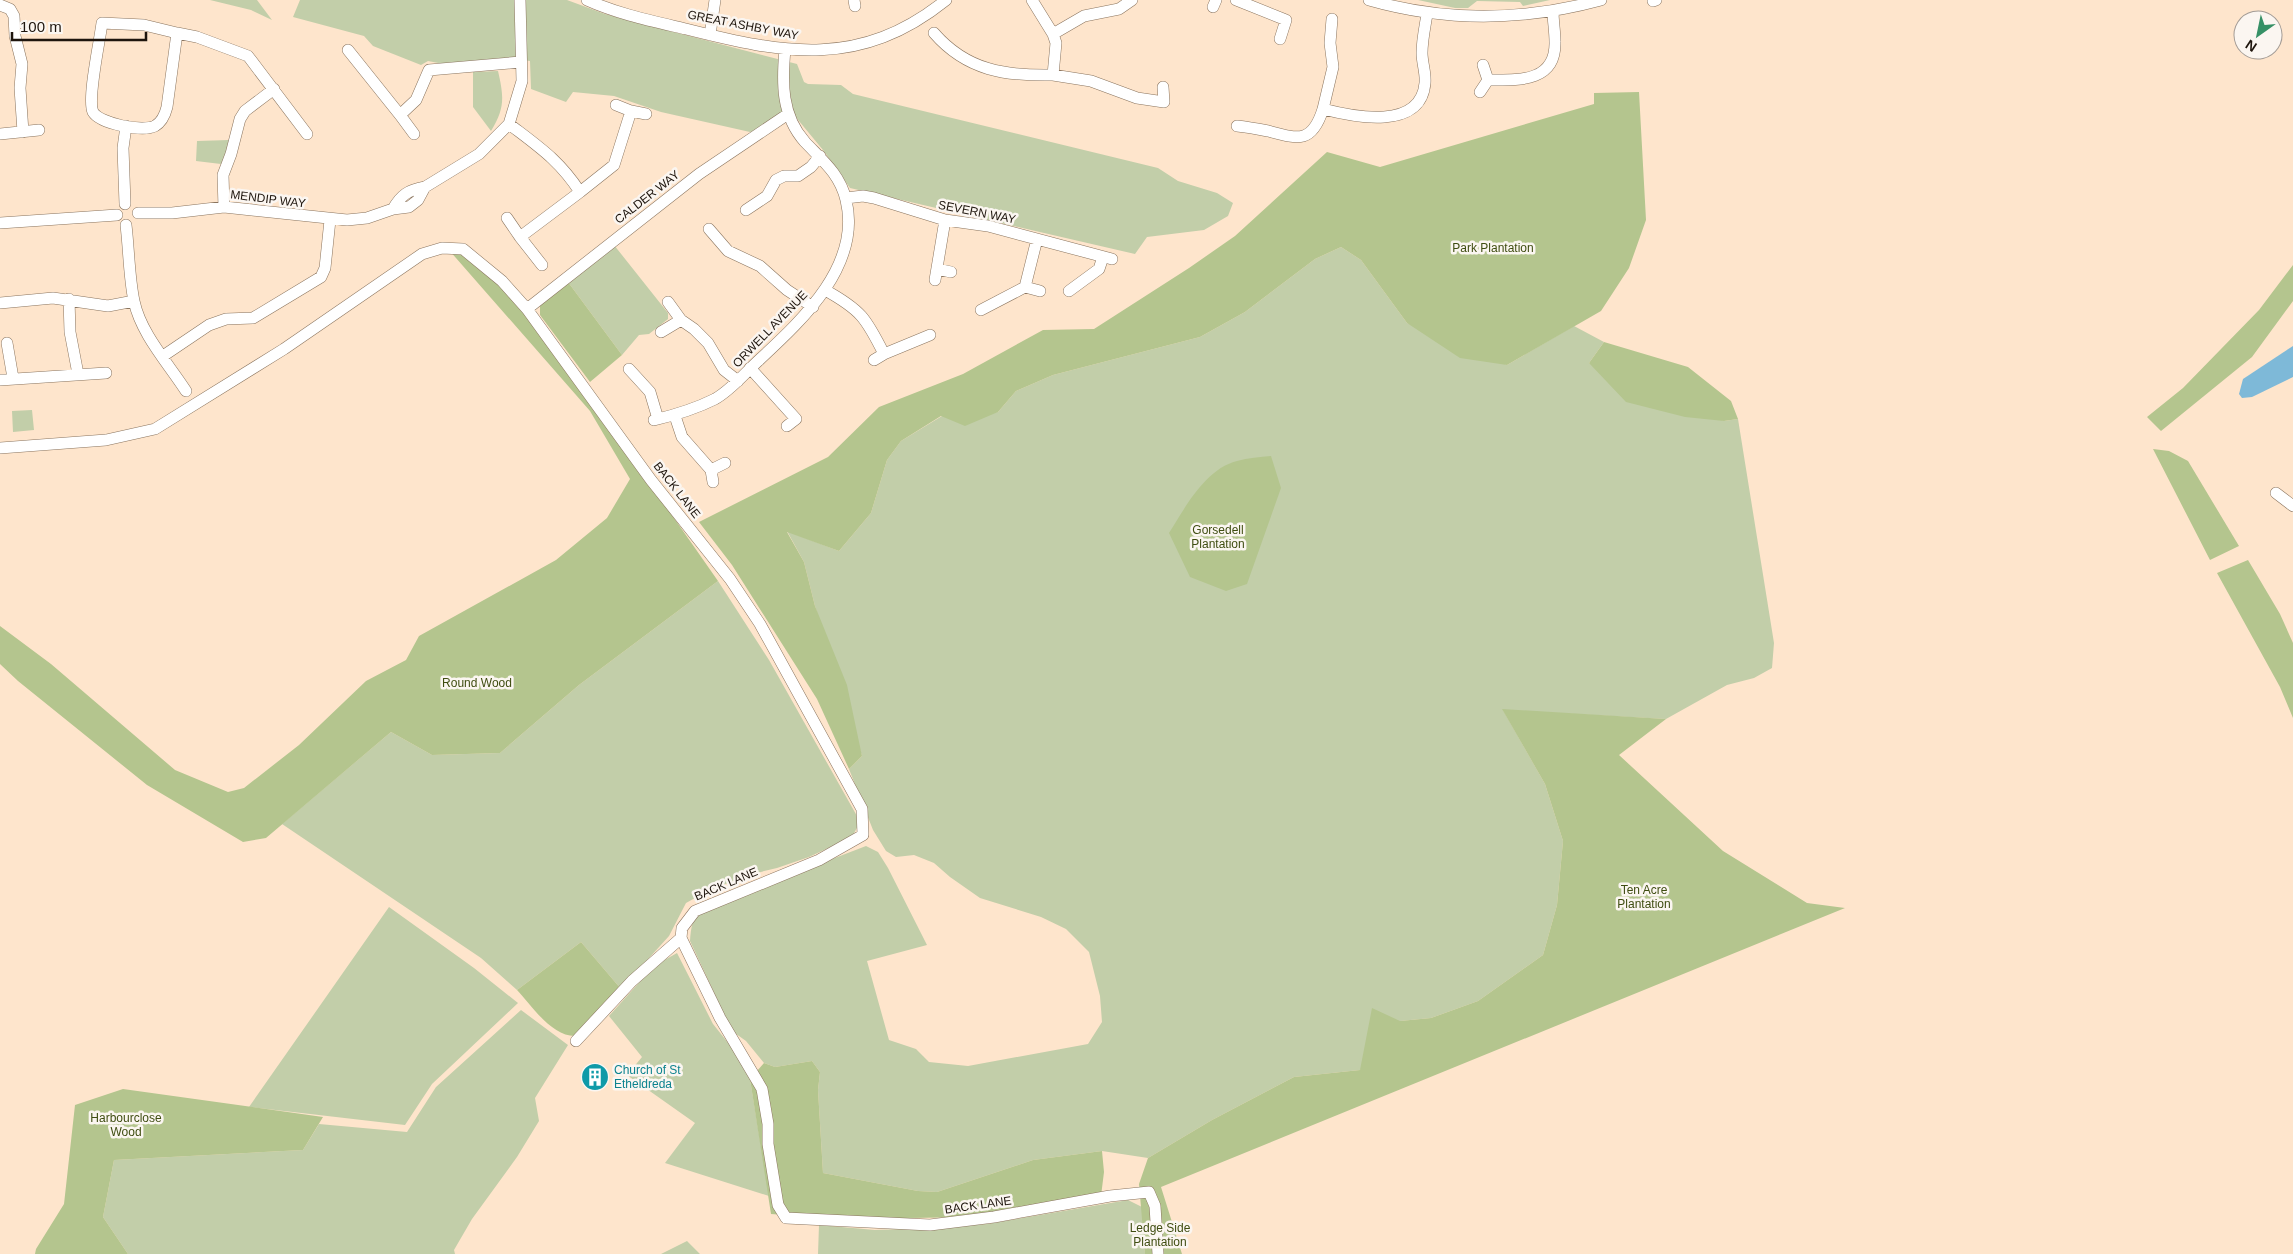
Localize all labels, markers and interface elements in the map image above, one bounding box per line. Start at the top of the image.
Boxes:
street label: GREAT ASHBY WAY [686,7,800,43]
scale bar [12,10,146,42]
north arrow [2233,10,2283,60]
text: 100 m [20,18,62,35]
text: N [2242,36,2260,55]
street label: CALDER WAY [612,167,682,227]
street label: MENDIP WAY [230,187,306,211]
street label: SEVERN WAY [937,198,1017,226]
park label: Park Plantation [1452,241,1534,255]
street label: ORWELL AVENUE [730,288,810,370]
street label: BACK LANE [651,459,703,521]
park label: Gorsedell Plantation [1191,523,1245,551]
park label: Round Wood [442,676,512,690]
street label: BACK LANE [692,864,760,904]
park label: Ten Acre Plantation [1617,883,1671,911]
building icon: Church of St Etheldreda [580,1062,610,1092]
place label: Church of St Etheldreda [614,1063,681,1091]
park label: Harbourclose Wood [90,1111,162,1139]
street label: BACK LANE [944,1193,1012,1217]
park label: Ledge Side Plantation [1130,1221,1191,1249]

